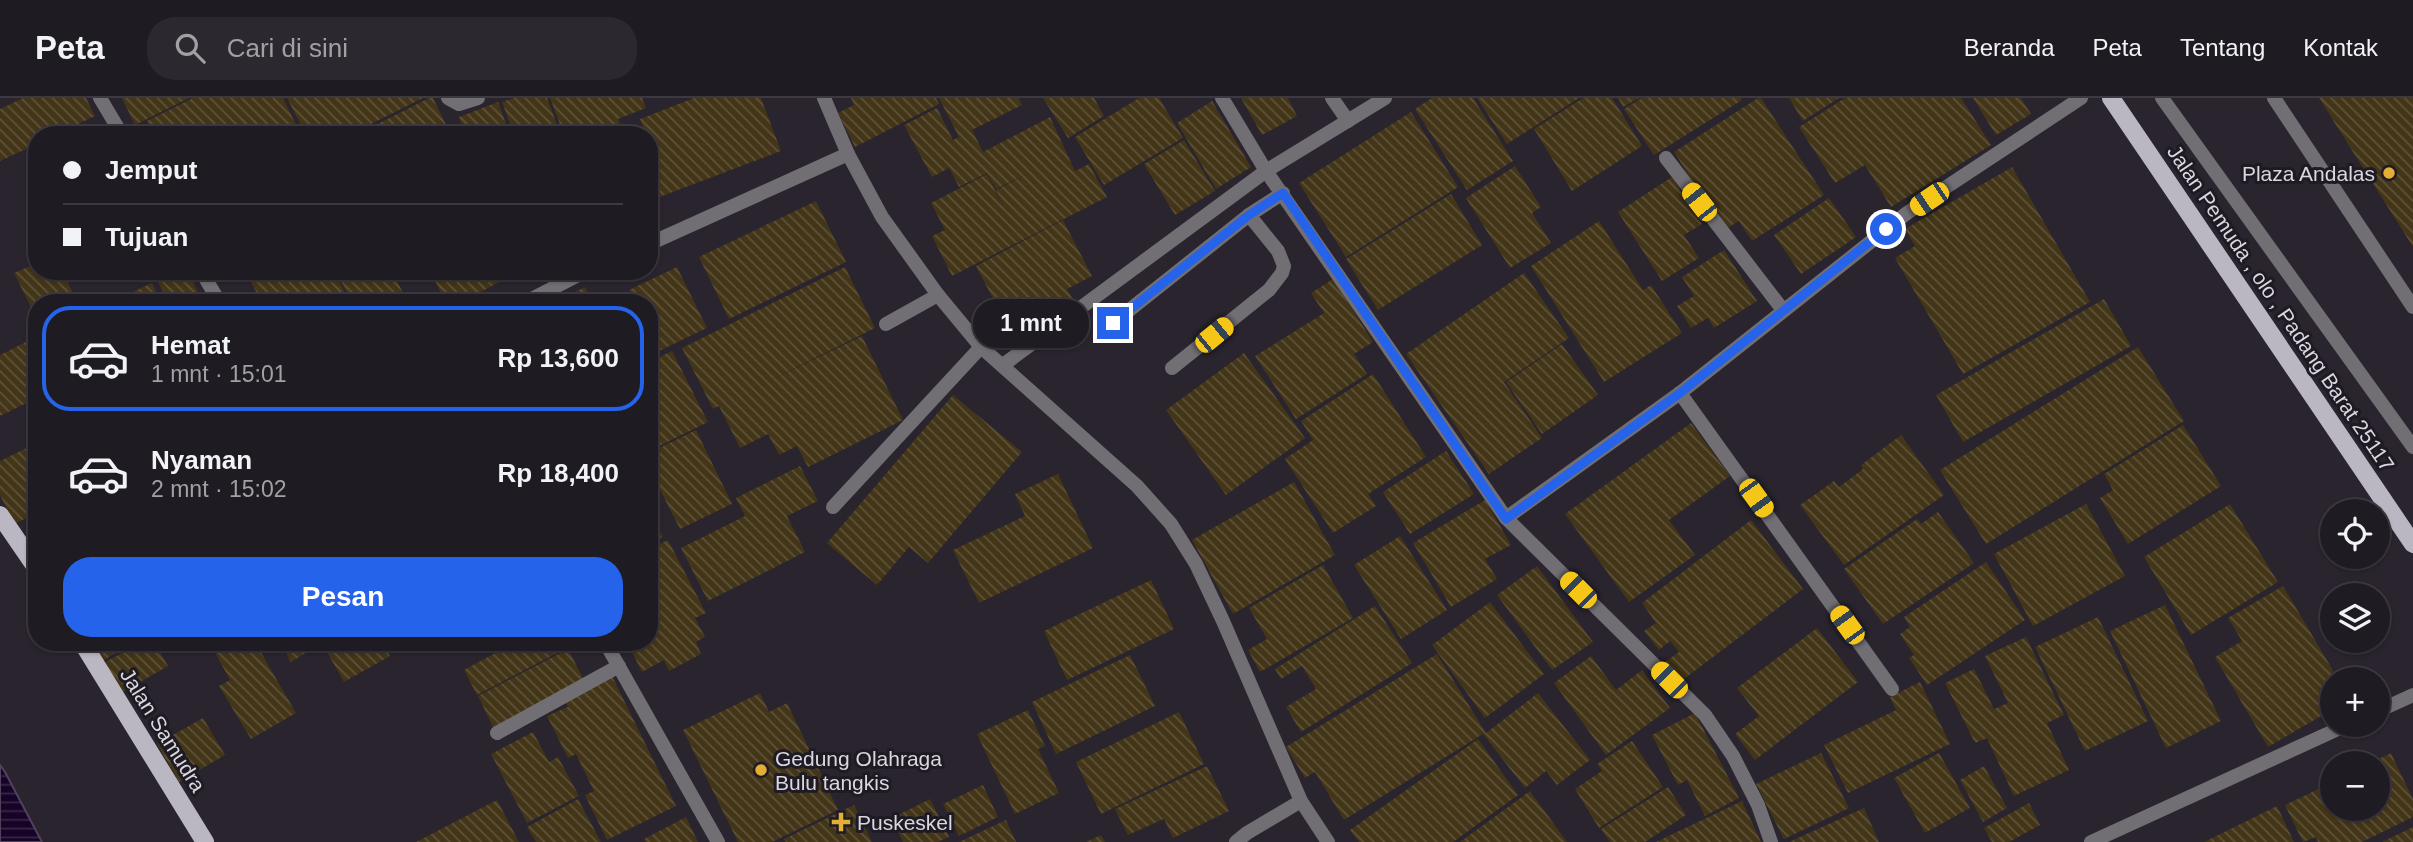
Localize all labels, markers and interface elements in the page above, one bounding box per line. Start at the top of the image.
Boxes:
search box [147,17,637,80]
text: Peta [35,29,105,66]
icon: search [171,29,209,67]
text: Cari di sini [227,33,348,63]
text: Beranda [1964,34,2055,61]
text: Peta [2093,34,2142,61]
text: Tentang [2180,34,2265,61]
text: Kontak [2303,34,2378,61]
street label: Jalan Pemuda , olo , Padang Barat 25117 [2163,141,2399,475]
text: Jemput [105,155,197,185]
place label: Plaza Andalas [2242,162,2375,185]
marker: Plaza Andalas [2381,165,2397,181]
car [1678,179,1721,225]
car [1906,179,1953,219]
route start [1870,213,1902,245]
text: Tujuan [105,222,188,252]
callout: 1 mnt [973,299,1088,348]
route end [1097,307,1129,339]
text: 1 mnt [1000,310,1062,336]
car [1192,314,1237,356]
icon: car [67,327,130,390]
text: Hemat [151,330,230,360]
text: Rp 13,600 [498,343,619,373]
text: 1 mnt · 15:01 [151,361,287,387]
icon: car [67,442,130,505]
text: Nyaman [151,445,252,475]
text: Rp 18,400 [498,458,619,488]
car [1736,475,1777,521]
text: 2 mnt · 15:02 [151,476,287,502]
map controls [2320,499,2390,821]
button: locate [2320,499,2390,569]
button: Pesan [63,557,623,637]
car [1556,568,1601,612]
button: layers [2320,583,2390,653]
car [1827,602,1868,648]
car [1647,658,1692,702]
street label: Jalan Samudra [116,664,210,796]
button: + [2320,667,2390,737]
place label: Gedung Olahraga Bulu tangkis [775,747,942,794]
button: − [2320,751,2390,821]
marker: Gedung Olahraga Bulu tangkis [753,762,769,778]
place label: Puskeskel [857,811,953,834]
marker: Puskeskel [831,812,851,832]

